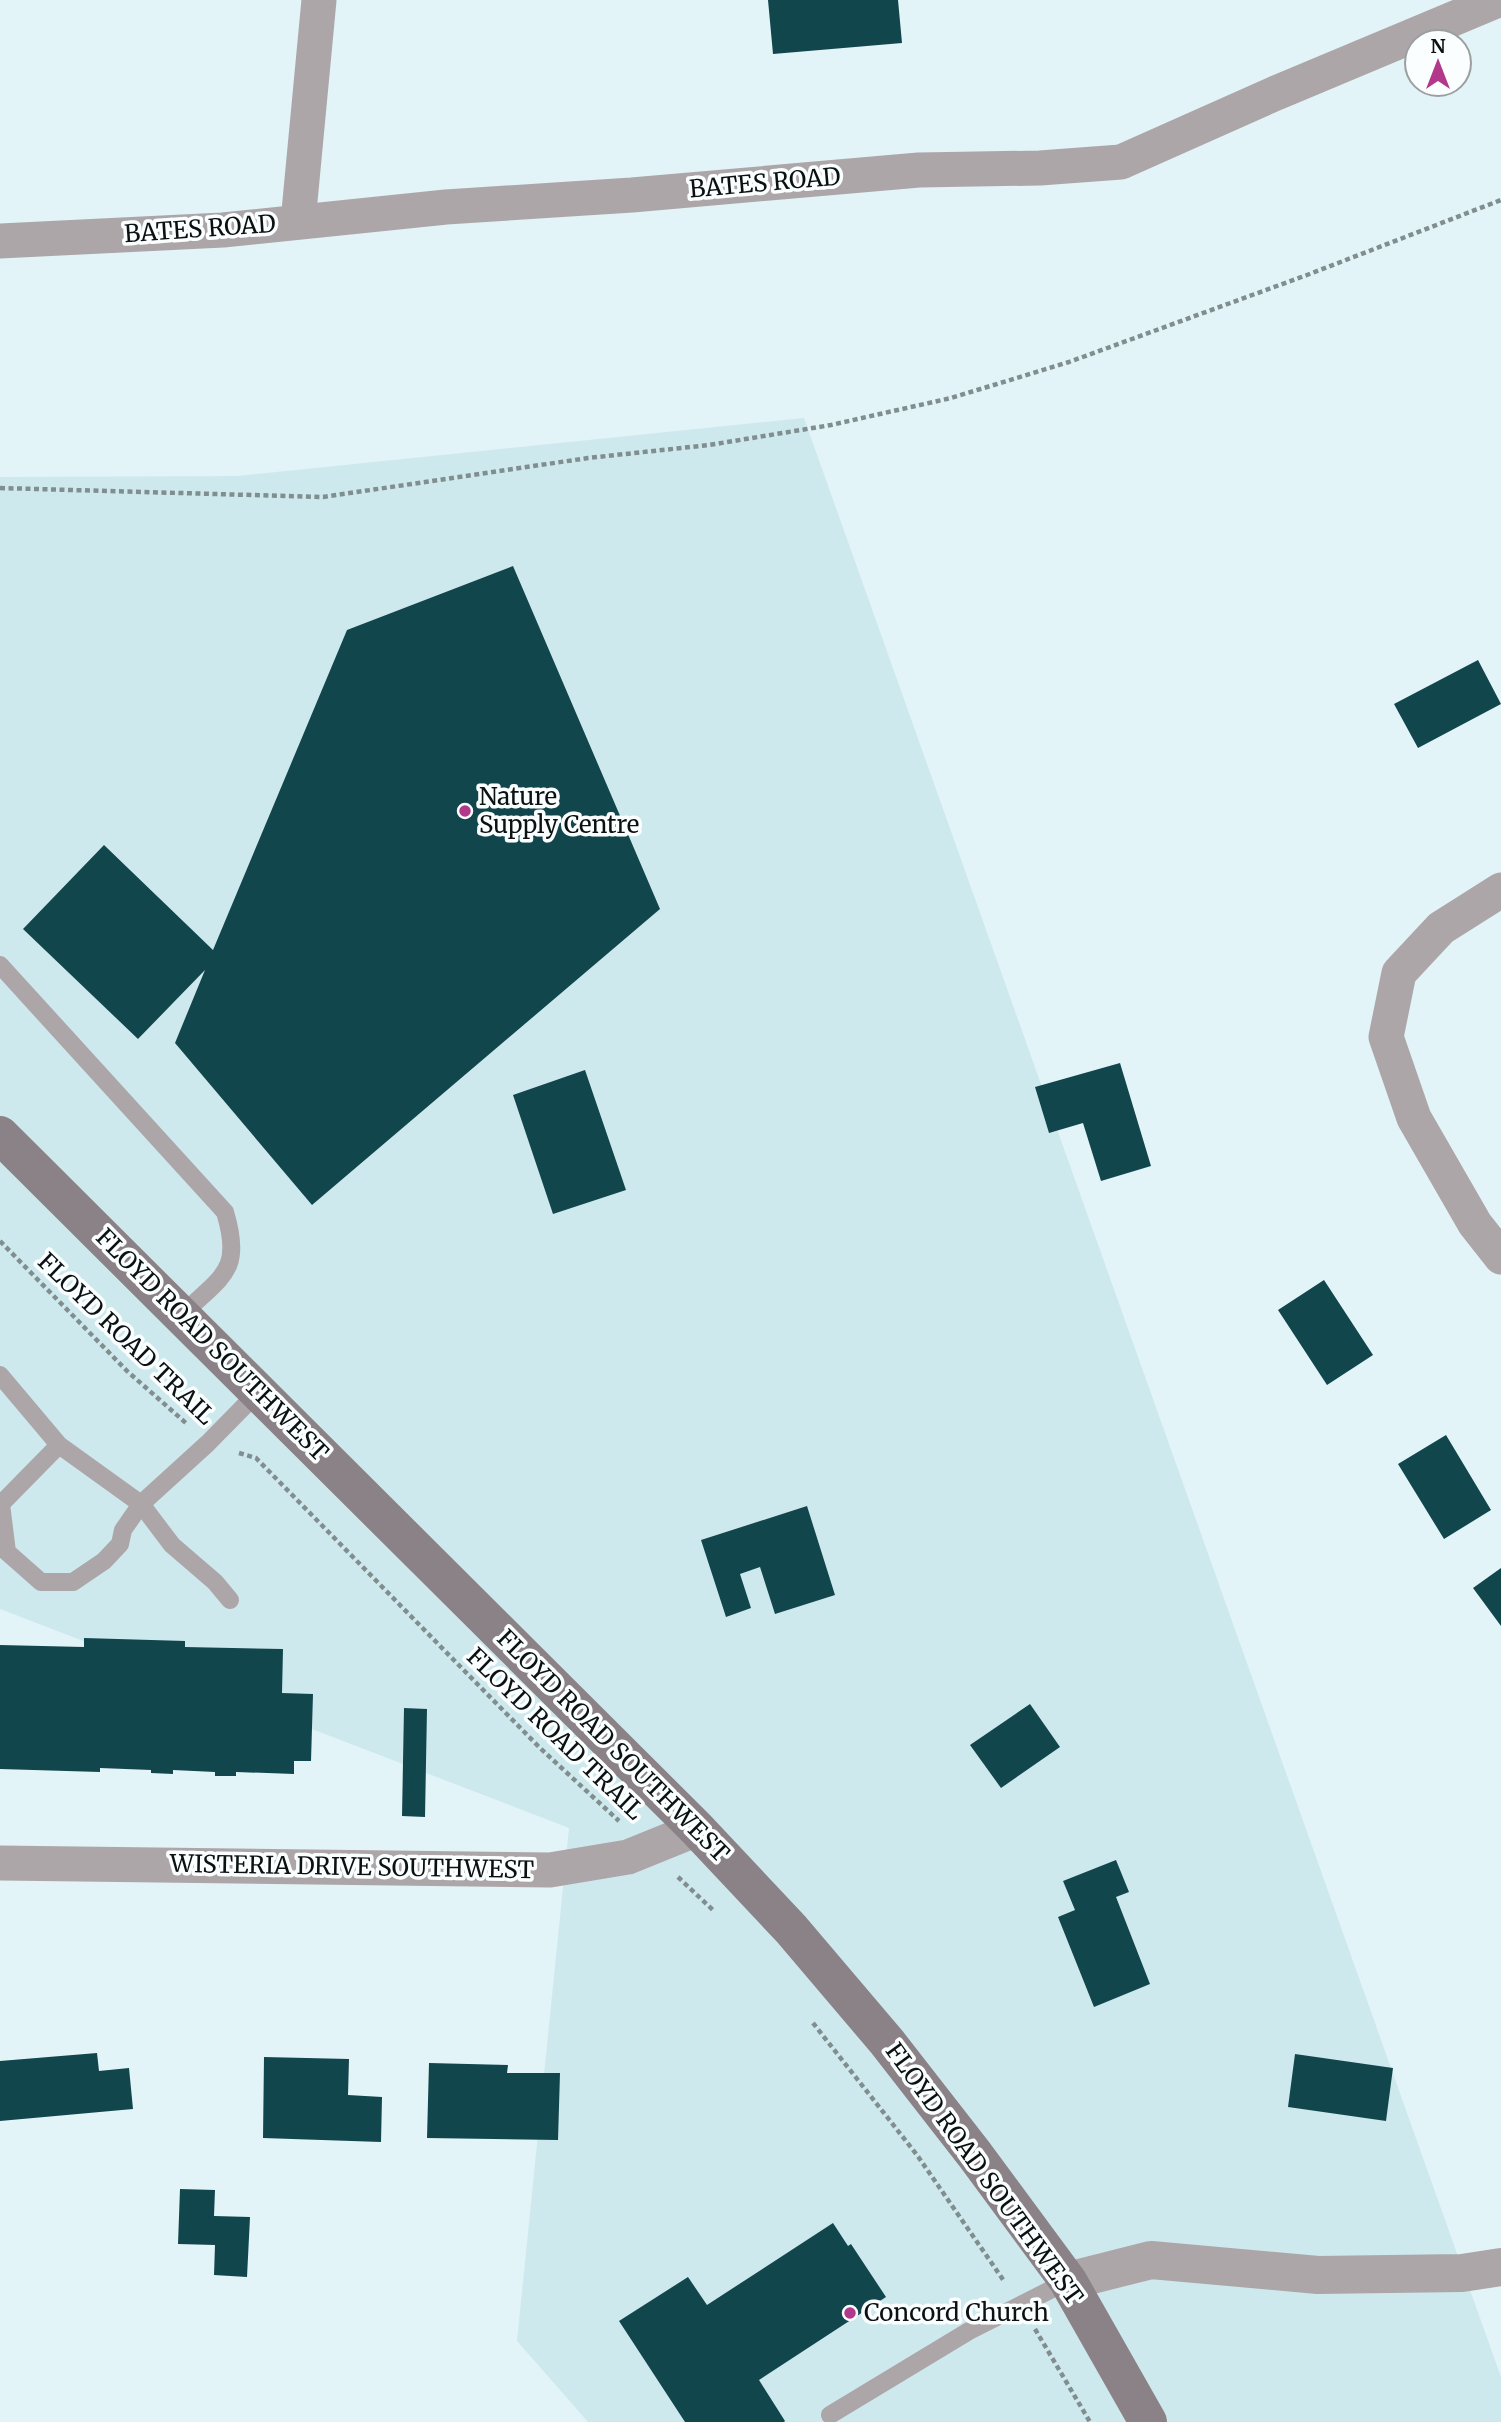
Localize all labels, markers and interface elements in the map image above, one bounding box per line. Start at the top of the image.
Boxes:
north arrow [1403,28,1473,98]
text: N [1430,34,1446,58]
street label: BATES ROAD [688,160,842,205]
street label: BATES ROAD [123,208,277,249]
place label: Nature Supply Centre [479,781,639,840]
marker: Nature Supply Centre [457,803,473,819]
street label: FLOYD ROAD SOUTHWEST [90,1222,335,1468]
street label: FLOYD ROAD TRAIL [31,1246,221,1431]
street label: FLOYD ROAD SOUTHWEST [491,1623,736,1869]
street label: FLOYD ROAD TRAIL [460,1641,650,1826]
street label: WISTERIA DRIVE SOUTHWEST [169,1848,535,1885]
street label: FLOYD ROAD SOUTHWEST [879,2037,1090,2311]
place label: Concord Church [864,2297,1049,2328]
marker: Concord Church [842,2305,858,2321]

